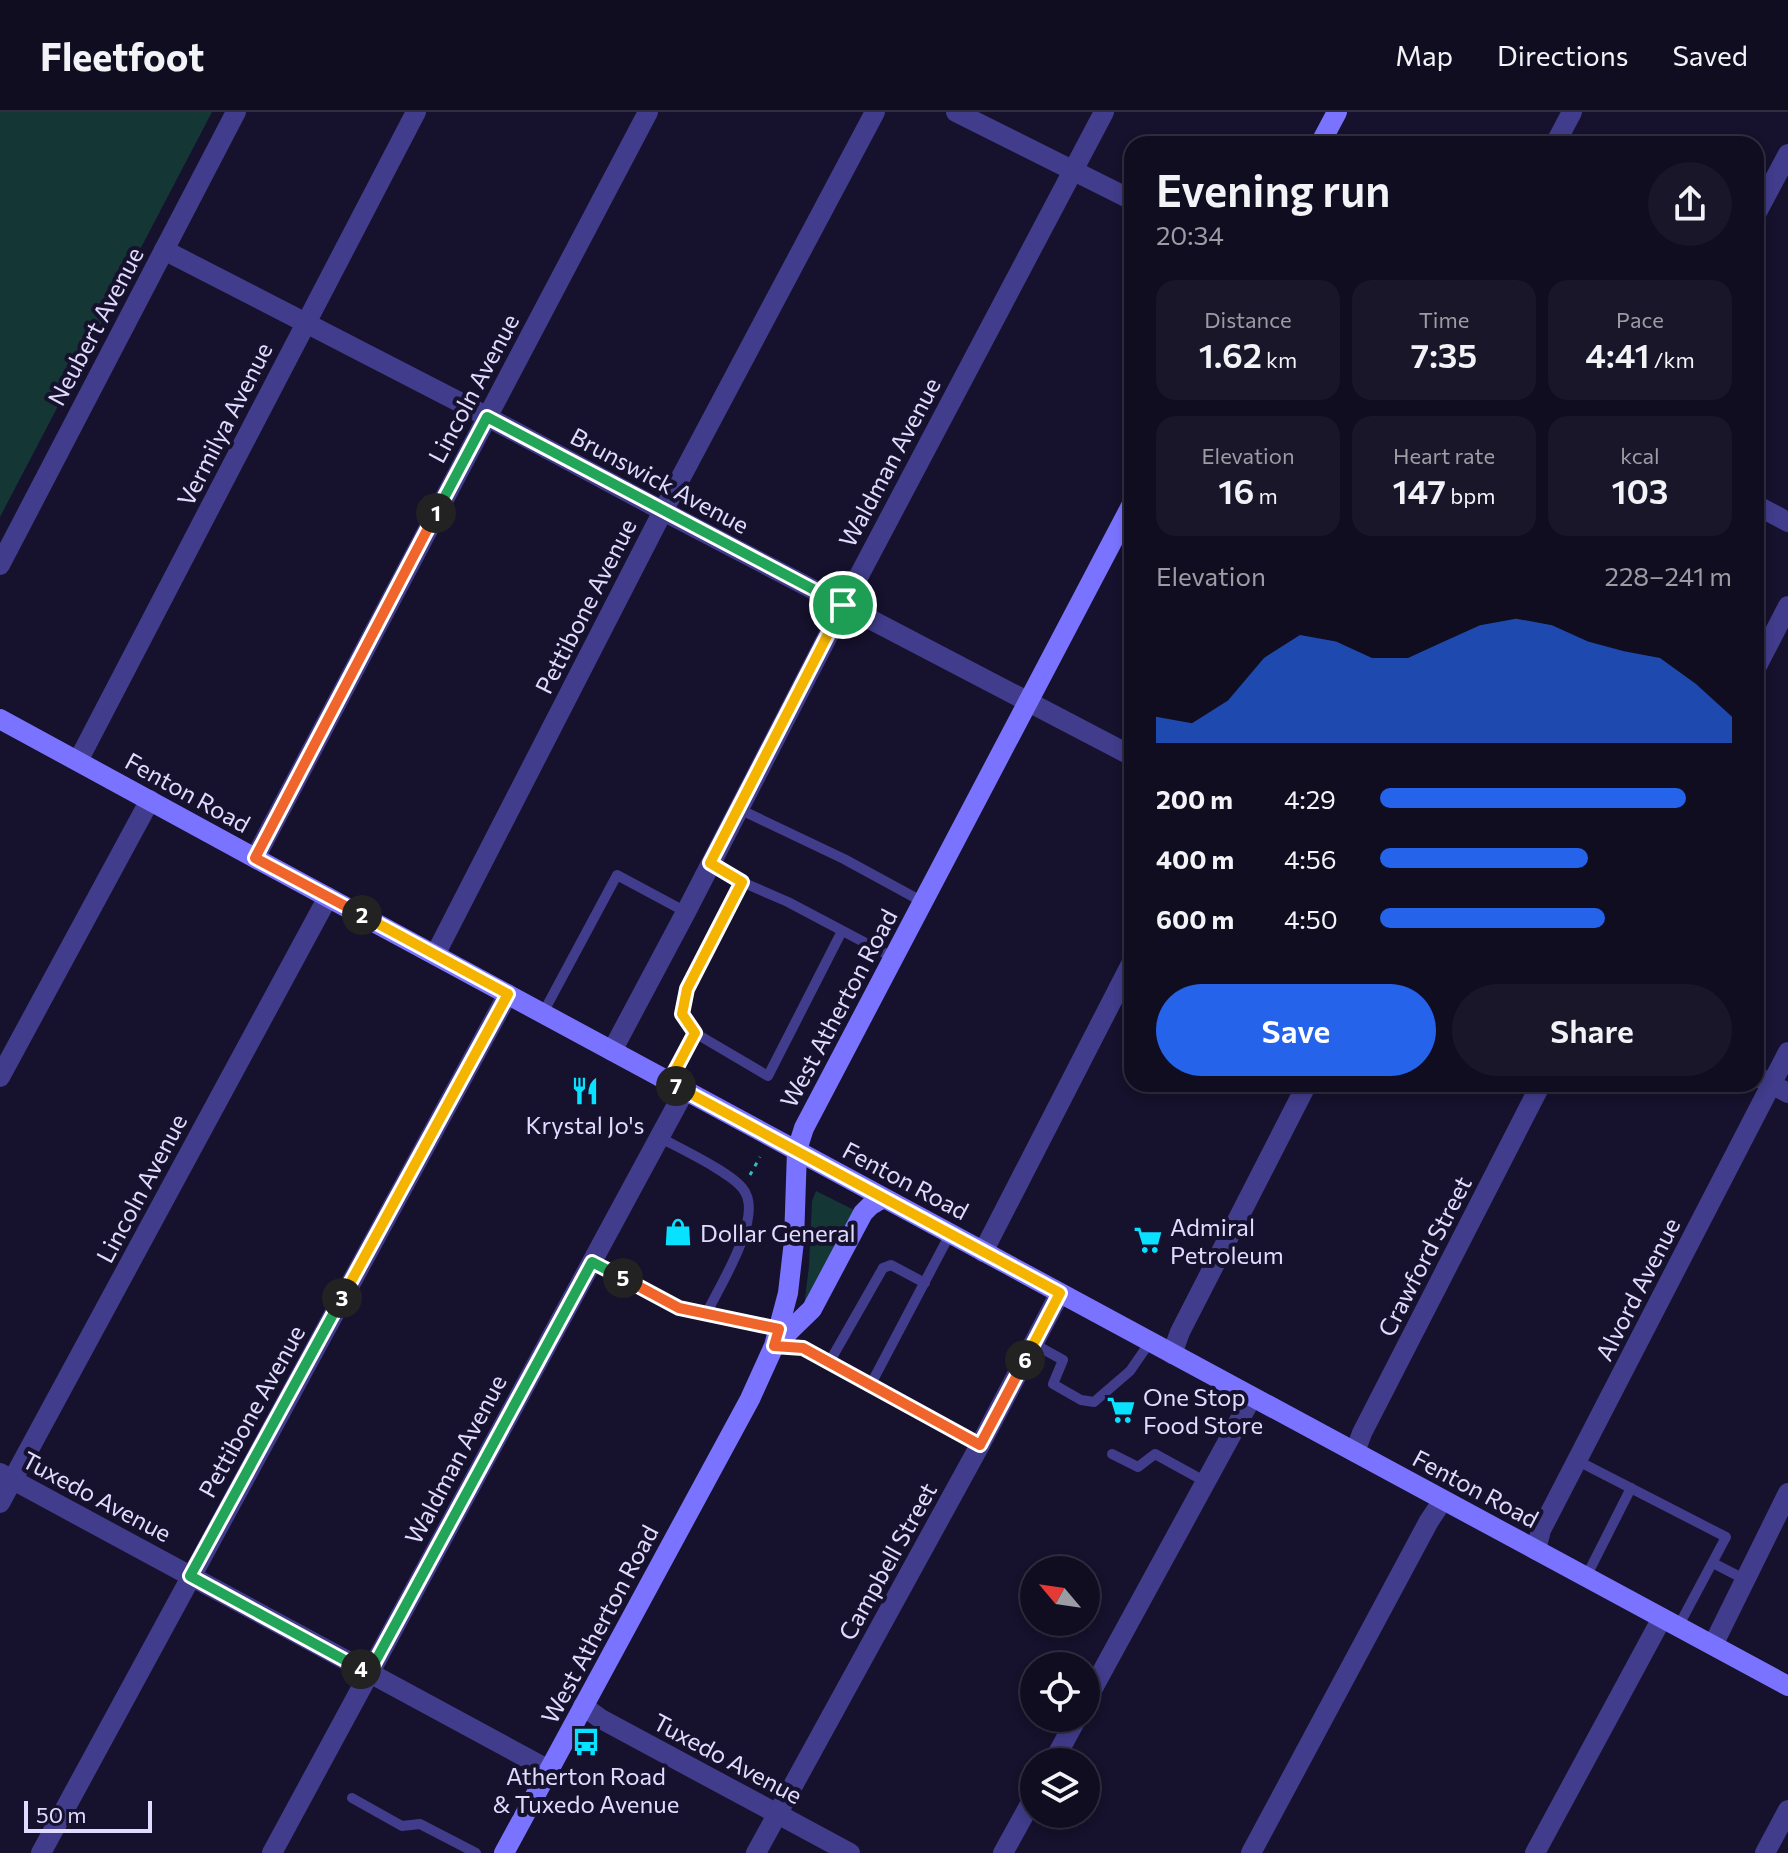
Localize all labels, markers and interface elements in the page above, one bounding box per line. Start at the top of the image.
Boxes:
text: Fleetfoot [40,32,204,79]
text: Map [1395,38,1453,72]
text: Directions [1497,38,1628,72]
text: Saved [1672,38,1748,72]
text: Evening run [1156,162,1390,216]
button: share [1648,162,1732,246]
text: 20:34 [1156,219,1224,250]
street label: Neubert Avenue [41,242,149,410]
text: Distance [1204,306,1292,333]
text: Time [1419,306,1469,333]
text: Pace [1616,306,1664,333]
street label: Lincoln Avenue [422,309,524,467]
text: 1.62 [1199,333,1262,375]
text: 7:35 [1411,333,1477,375]
text: 4:41 [1585,333,1650,375]
street label: Vermilya Avenue [170,337,278,511]
text: km [1262,346,1297,373]
text: /km [1650,346,1695,373]
street label: Waldman Avenue [832,372,946,552]
street label: Brunswick Avenue [566,421,754,539]
text: Elevation [1202,442,1294,469]
text: Heart rate [1393,442,1495,469]
text: kcal [1620,442,1660,469]
text: 16 [1218,469,1254,511]
text: 147 [1392,469,1446,511]
text: 103 [1611,469,1669,511]
text: m [1254,482,1278,509]
text: bpm [1446,482,1496,509]
pin: 1 [416,493,456,533]
text: 1 [431,499,441,526]
street label: Pettibone Avenue [528,514,642,698]
text: Elevation [1156,560,1266,591]
text: 228–241 m [1605,560,1732,591]
pin [809,571,877,639]
icon: arrive [821,583,865,627]
street label: Fenton Road [121,746,255,838]
text: 200 m [1156,783,1233,814]
text: 4:29 [1284,783,1336,814]
text: 400 m [1156,843,1234,874]
text: 4:56 [1284,843,1336,874]
pin: 2 [342,895,382,935]
text: 2 [356,901,368,928]
text: 600 m [1156,903,1234,934]
text: 4:50 [1284,903,1338,934]
street label: West Atherton Road [773,904,903,1112]
button: Save [1156,984,1436,1076]
button: Share [1452,984,1732,1076]
pin: 7 [656,1066,696,1106]
text: 7 [670,1072,682,1099]
restaurant icon: Krystal Jo's [570,1076,600,1106]
street label: Lincoln Avenue [90,1109,192,1267]
place label: Krystal Jo's [525,1110,645,1139]
street label: Fenton Road [838,1135,974,1225]
street label: Crawford Street [1371,1171,1477,1341]
place label: Admiral Petroleum [1170,1212,1284,1269]
street label: Alvord Avenue [1589,1213,1685,1365]
shop icon: Dollar General [663,1217,693,1247]
place label: Dollar General [700,1218,856,1247]
supermarket icon: Admiral Petroleum [1133,1225,1163,1255]
pin: 5 [603,1258,643,1298]
text: 5 [617,1264,629,1291]
pin: 3 [322,1278,362,1318]
text: 3 [336,1284,348,1311]
street label: Pettibone Avenue [192,1320,310,1502]
pin: 6 [1005,1340,1045,1380]
text: 6 [1018,1346,1032,1373]
street label: Waldman Avenue [398,1369,512,1549]
place label: One Stop Food Store [1143,1382,1263,1439]
supermarket icon: One Stop Food Store [1106,1395,1136,1425]
street label: Fenton Road [1408,1443,1544,1533]
street label: Tuxedo Avenue [18,1445,176,1547]
street label: Campbell Street [832,1477,942,1645]
street label: West Atherton Road [534,1520,664,1728]
north arrow [1020,1556,1100,1636]
map controls [1020,1556,1100,1828]
pin: 4 [341,1649,381,1689]
button: locate [1020,1652,1100,1732]
text: 4 [354,1655,368,1682]
street label: Tuxedo Avenue [649,1707,807,1809]
bus stop icon: Atherton Road & Tuxedo Avenue [571,1727,601,1757]
button: layers [1020,1748,1100,1828]
place label: Atherton Road & Tuxedo Avenue [493,1761,679,1818]
scale bar [24,1797,152,1833]
text: 50 m [36,1801,86,1828]

